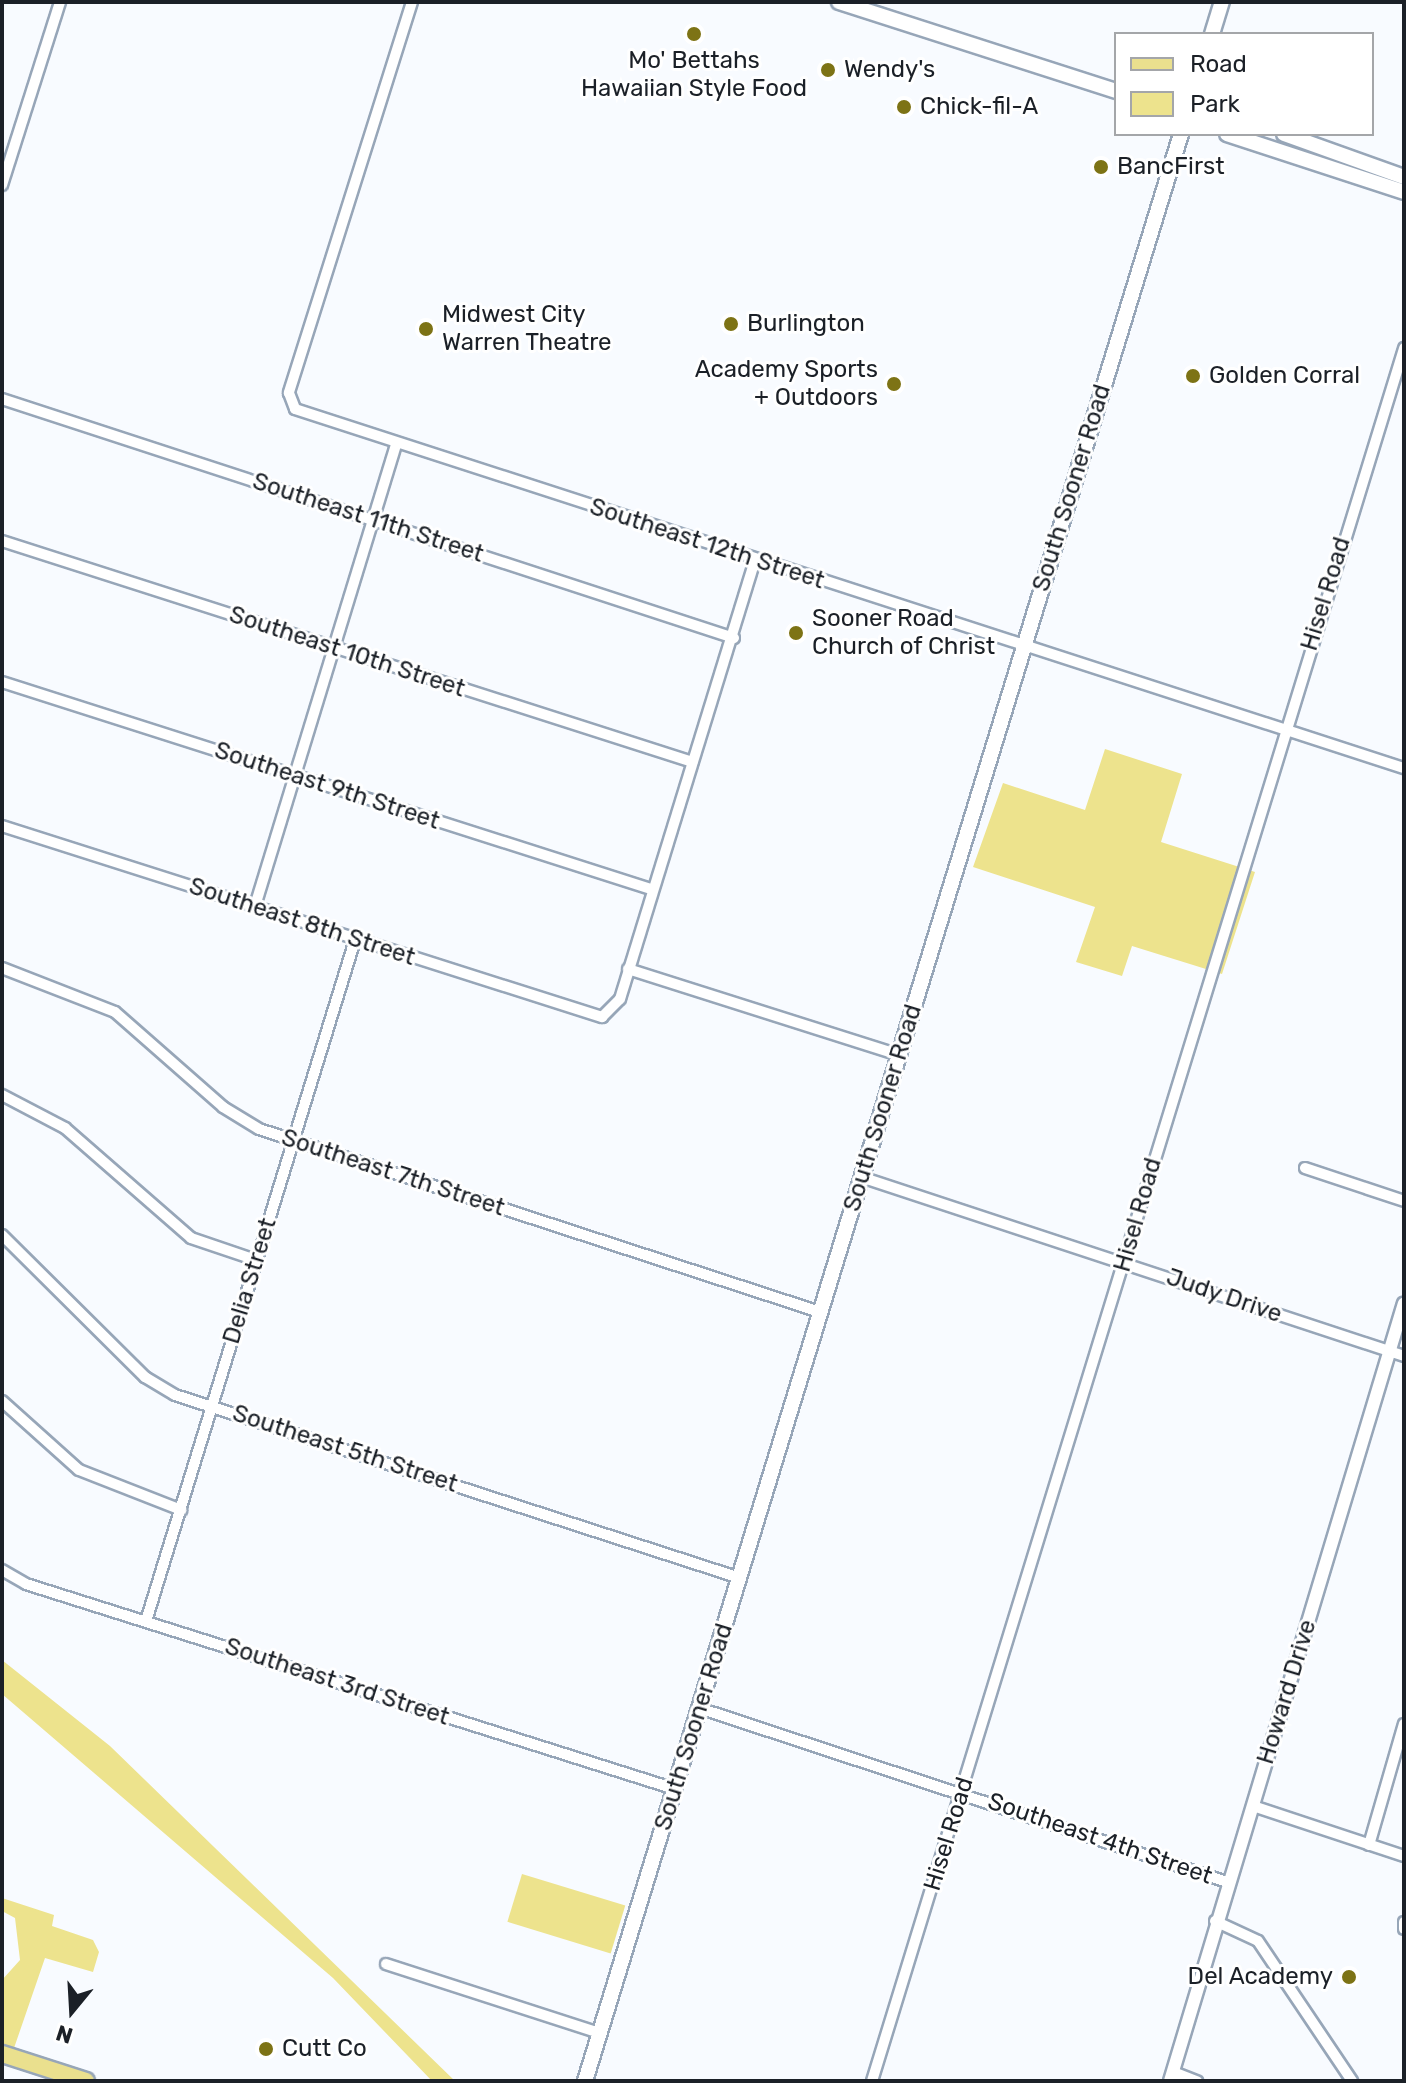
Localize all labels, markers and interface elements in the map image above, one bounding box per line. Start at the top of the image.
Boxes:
marker: Mo' Bettahs Hawaiian Style Food [685,25,703,43]
legend [1114,32,1374,136]
place label: Mo' Bettahs Hawaiian Style Food [581,47,807,103]
text: Road [1190,50,1247,78]
place label: Wendy's [844,56,935,84]
marker: Wendy's [819,61,837,79]
text: Park [1190,90,1240,118]
place label: Chick-fil-A [920,93,1038,121]
marker: Chick-fil-A [895,98,913,116]
place label: BancFirst [1117,153,1225,181]
marker: BancFirst [1092,158,1110,176]
place label: Midwest City Warren Theatre [442,301,612,357]
place label: Burlington [747,310,865,338]
marker: Burlington [722,315,740,333]
marker: Midwest City Warren Theatre [417,320,435,338]
place label: Academy Sports + Outdoors [694,356,878,412]
place label: Golden Corral [1209,362,1360,390]
marker: Golden Corral [1184,367,1202,385]
marker: Academy Sports + Outdoors [885,375,903,393]
street label: South Sooner Road [1027,381,1117,595]
street label: Southeast 11th Street [249,467,487,569]
street label: Southeast 12th Street [586,492,828,596]
street label: Hisel Road [1295,534,1357,654]
street label: Southeast 10th Street [226,600,468,704]
place label: Sooner Road Church of Christ [812,605,996,661]
marker: Sooner Road Church of Christ [787,624,805,642]
street label: Southeast 9th Street [211,736,443,836]
street label: Southeast 8th Street [185,872,419,972]
street label: South Sooner Road [838,1001,928,1215]
street label: Southeast 7th Street [278,1123,508,1223]
street label: Hisel Road [1108,1155,1168,1275]
street label: Delia Street [217,1215,283,1347]
street label: Judy Drive [1162,1263,1286,1329]
street label: Southeast 5th Street [229,1399,461,1499]
street label: Howard Drive [1251,1616,1323,1768]
street label: South Sooner Road [649,1620,739,1834]
street label: Southeast 3rd Street [221,1632,453,1732]
street label: Hisel Road [918,1774,980,1894]
street label: Southeast 4th Street [984,1787,1216,1891]
place label: Del Academy [1187,1963,1333,1991]
marker: Del Academy [1340,1968,1358,1986]
north arrow [32,1971,112,2051]
text: N [53,2019,76,2050]
place label: Cutt Co [282,2035,367,2063]
marker: Cutt Co [257,2040,275,2058]

